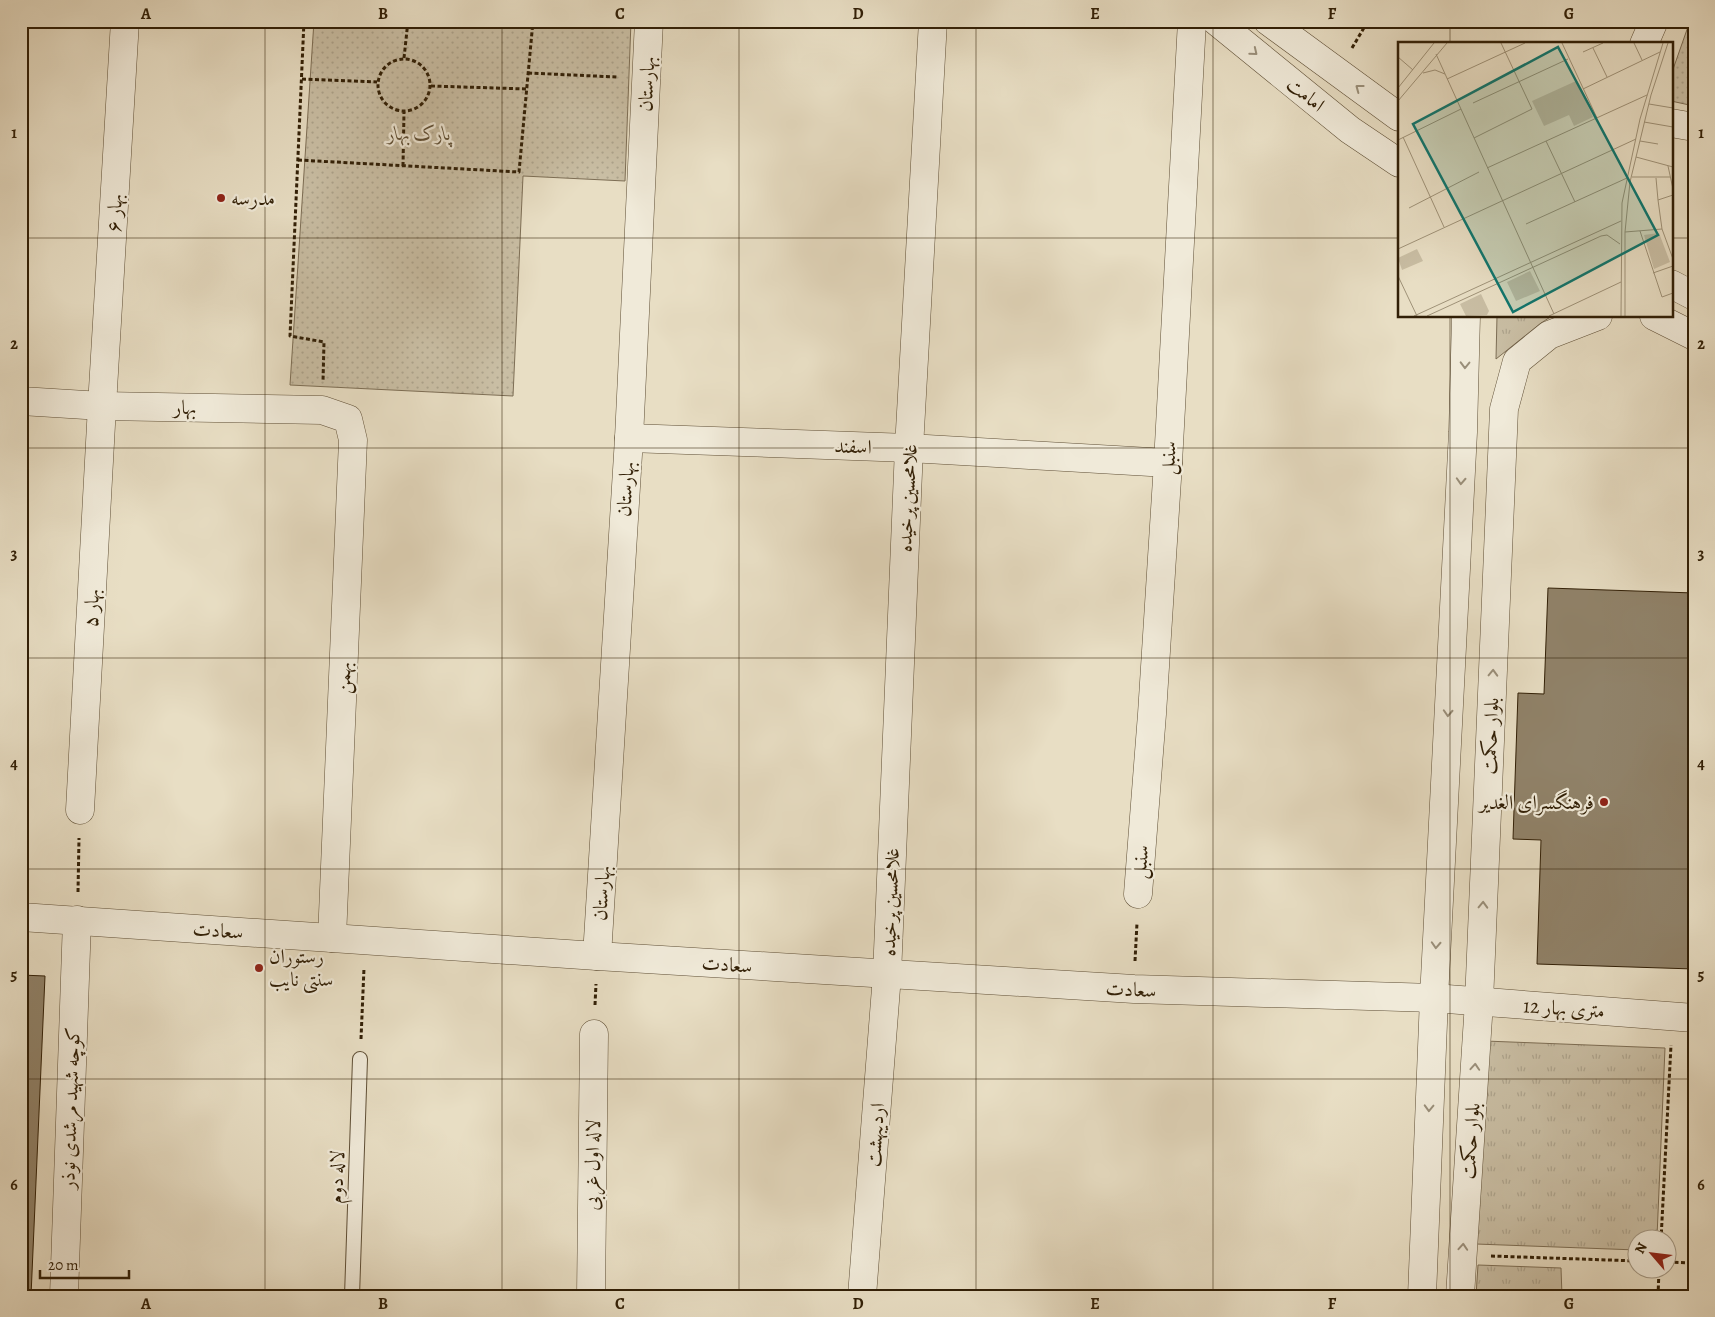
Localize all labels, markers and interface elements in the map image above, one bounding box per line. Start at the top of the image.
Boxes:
text: A [140,3,152,25]
text: B [378,3,388,25]
text: C [615,3,625,25]
text: D [852,3,864,25]
text: E [1090,3,1100,25]
text: F [1328,3,1337,25]
text: G [1564,3,1574,25]
inset map [1398,42,1672,318]
one-way arrow [1248,46,1257,54]
street label: بهارستان [632,56,661,112]
street label: امامت [1281,71,1331,118]
one-way arrow [1356,86,1365,94]
park label: پارک بهار [385,120,453,148]
text: 1 [11,122,17,144]
text: 1 [1698,122,1704,144]
place label: مدرسه [231,185,275,212]
marker: مدرسه [215,192,227,204]
street label: بهار ۶ [100,193,129,233]
text: 2 [10,333,18,355]
text: 2 [1697,333,1705,355]
one-way arrow [1460,362,1470,369]
street label: بهار [171,394,197,421]
street label: اسفند [834,432,872,461]
street label: سنبل [1154,440,1184,476]
street label: غلامحسین پرخیده [891,443,924,553]
street label: بهارستان [610,460,641,518]
one-way arrow [1455,477,1466,485]
text: 3 [11,543,18,565]
text: 3 [1698,543,1705,565]
street label: بهار ۵ [77,588,106,628]
street label: بهمن [329,661,358,695]
one-way arrow [1488,669,1498,676]
street label: بلوار حکمت [1476,697,1505,775]
one-way arrow [1443,709,1454,717]
text: 4 [10,753,18,775]
text: 4 [1697,753,1705,775]
place label: فرهنگسرای الغدیر [1477,789,1594,816]
marker: فرهنگسرای الغدیر [1598,796,1610,808]
street label: سنبل [1126,844,1156,880]
street label: غلامحسین پرخیده [875,847,906,957]
street label: بهارستان [586,864,617,922]
one-way arrow [1478,901,1489,909]
street label: سعادت [192,915,244,946]
one-way arrow [1431,942,1442,950]
place label: رستوران سنتی نایب [269,943,333,994]
street label: سعادت [701,949,753,980]
marker: رستوران سنتی نایب [253,962,265,974]
text: 5 [11,964,18,986]
text: 5 [1698,964,1705,986]
street label: سعادت [1105,975,1157,1004]
street label: 12 متری بهار [1522,992,1606,1025]
street label: کوچه شهید مرشدی نوذر [54,1027,87,1192]
one-way arrow [1470,1063,1481,1071]
street label: اردیبهشت [860,1102,891,1168]
street label: بلوار حکمت [1454,1102,1487,1180]
one-way arrow [1424,1104,1435,1112]
street label: لاله اول غربی [578,1119,608,1211]
street label: لاله دوم [322,1150,355,1204]
text: 6 [10,1174,18,1196]
text: 6 [1697,1174,1705,1196]
north arrow [1628,1230,1678,1280]
text: N [1630,1239,1652,1257]
one-way arrow [1458,1243,1469,1251]
scale bar [40,1247,129,1279]
text: 20 m [48,1255,79,1275]
text: A [140,1293,152,1315]
text: B [378,1293,388,1315]
text: C [615,1293,625,1315]
text: D [852,1293,864,1315]
text: E [1090,1293,1100,1315]
text: F [1328,1293,1337,1315]
text: G [1564,1293,1574,1315]

